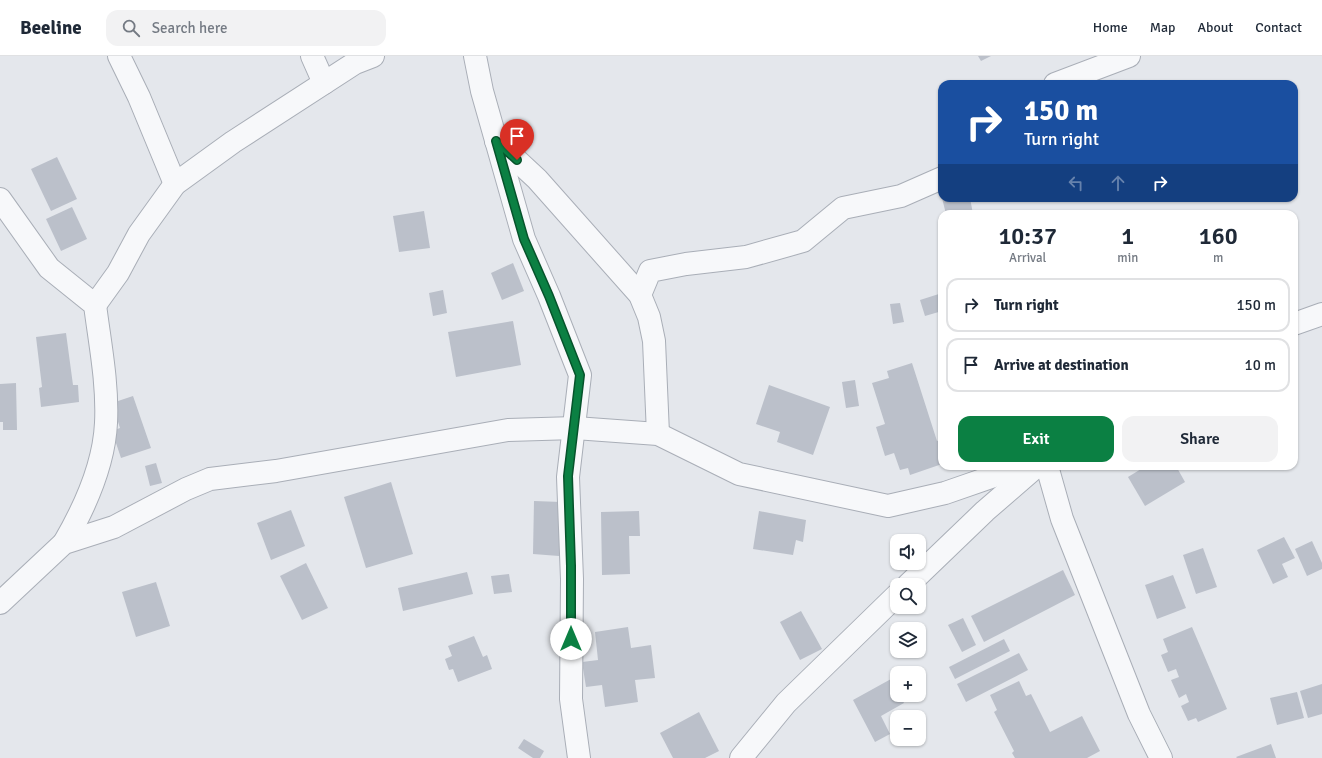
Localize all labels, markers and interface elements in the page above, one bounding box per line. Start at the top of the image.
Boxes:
search box [106,10,386,46]
text: Beeline [20,16,82,40]
icon: search [120,17,142,39]
text: Search here [152,19,227,37]
text: Home [1093,19,1128,36]
text: Map [1150,19,1175,36]
text: About [1197,19,1233,36]
text: Contact [1255,19,1302,36]
text: 150 m [1024,94,1098,128]
icon: right [958,96,1010,148]
pin [500,119,534,160]
icon: arrive [506,125,528,147]
text: Turn right [1024,128,1099,150]
icon: left [1065,172,1087,194]
icon: ahead [1107,172,1129,194]
icon: right [1149,172,1171,194]
text: 10:37 [998,221,1057,251]
text: 1 [1121,221,1134,251]
text: 160 [1199,221,1238,251]
text: Arrival [1009,250,1046,266]
text: min [1117,250,1138,266]
text: m [1213,250,1223,266]
icon: right [960,294,982,316]
text: Turn right [994,296,1059,314]
text: 150 m [1236,296,1276,314]
icon: arrive [960,354,982,376]
text: Arrive at destination [994,356,1129,374]
text: 10 m [1245,356,1276,374]
button: Exit [958,416,1114,462]
button: Share [1122,416,1278,462]
map controls [890,534,926,746]
button: sound [890,534,926,570]
button: search [890,578,926,614]
position arrow [550,618,592,660]
button: layers [890,622,926,658]
button: + [890,666,926,702]
button: − [890,710,926,746]

